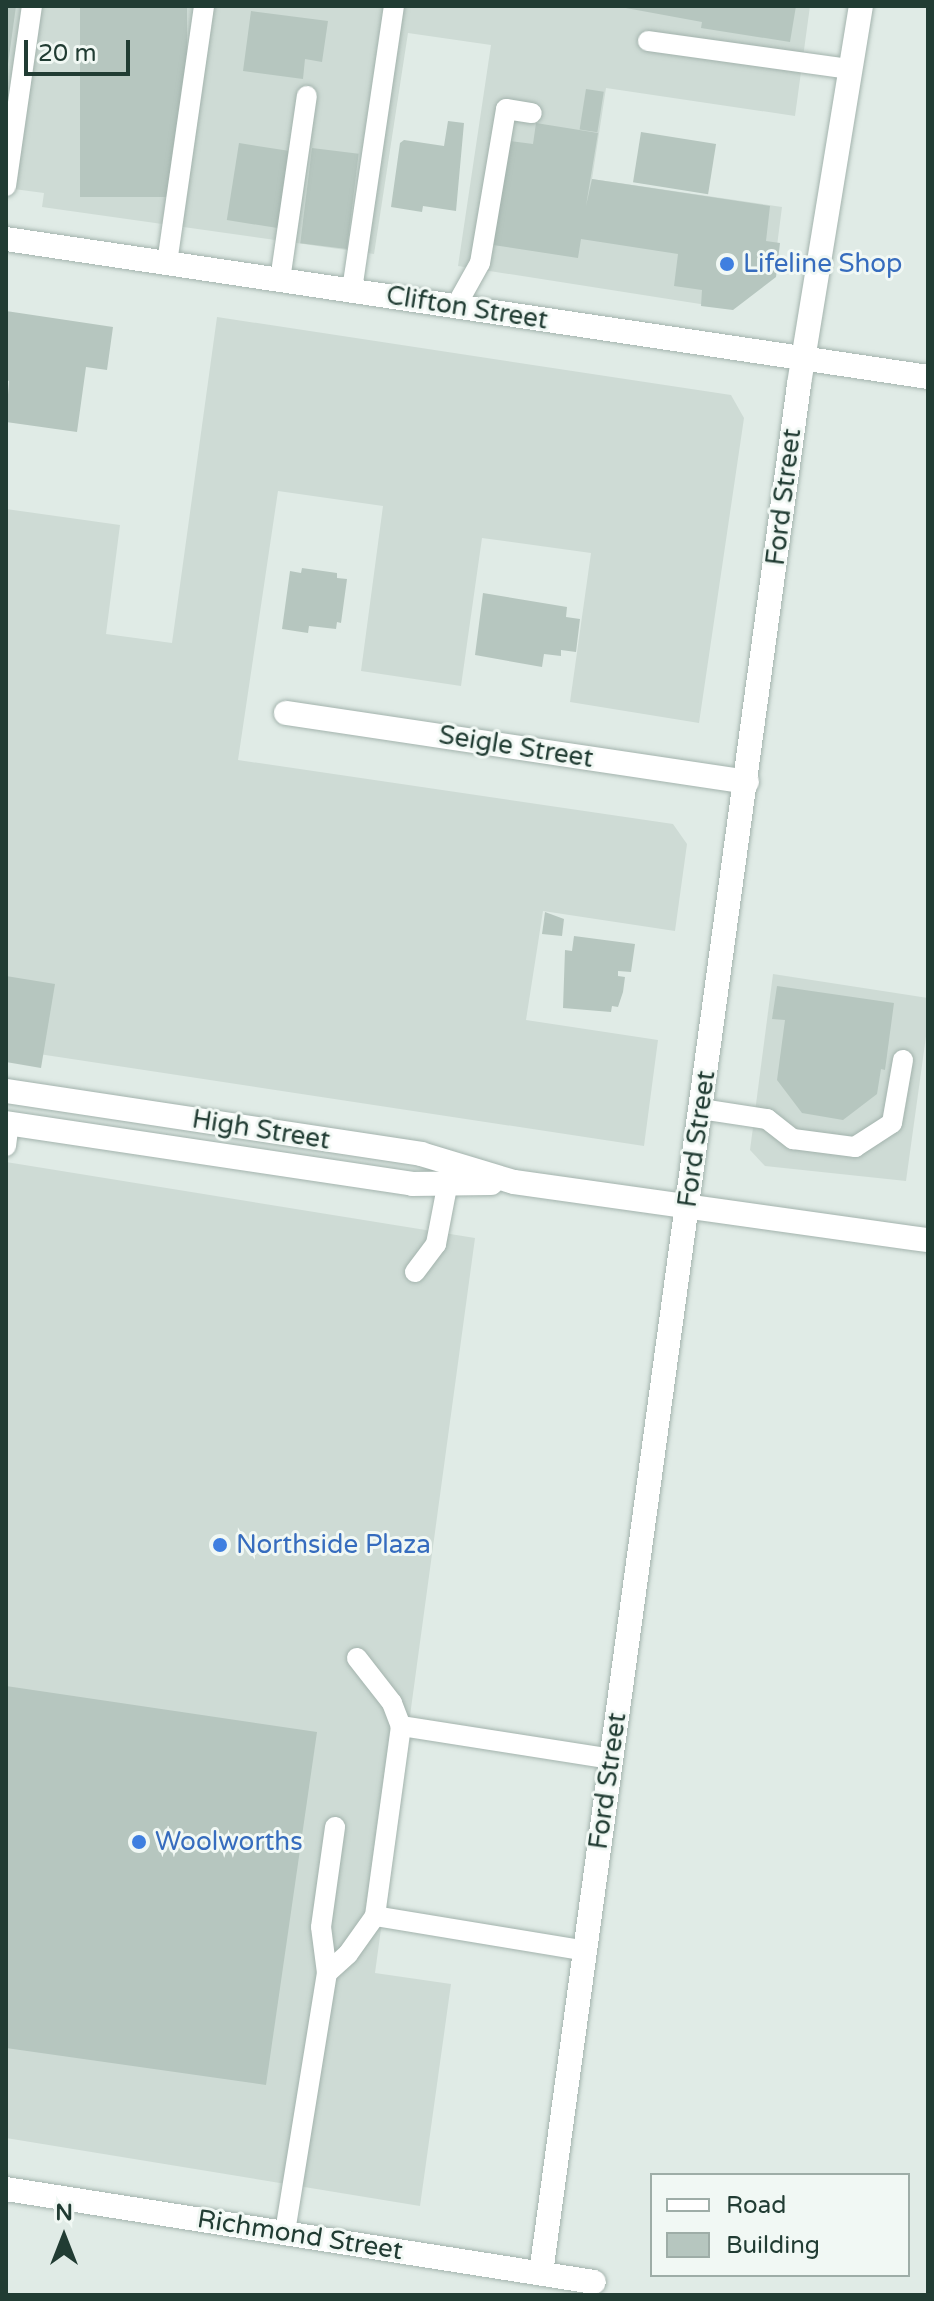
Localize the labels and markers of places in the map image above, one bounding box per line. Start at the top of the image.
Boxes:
place label: Lifeline Shop [743,248,902,280]
marker: Lifeline Shop [718,255,736,273]
place label: Northside Plaza [236,1529,431,1561]
marker: Northside Plaza [211,1536,229,1554]
place label: Woolworths [155,1826,303,1858]
marker: Woolworths [130,1833,148,1851]

